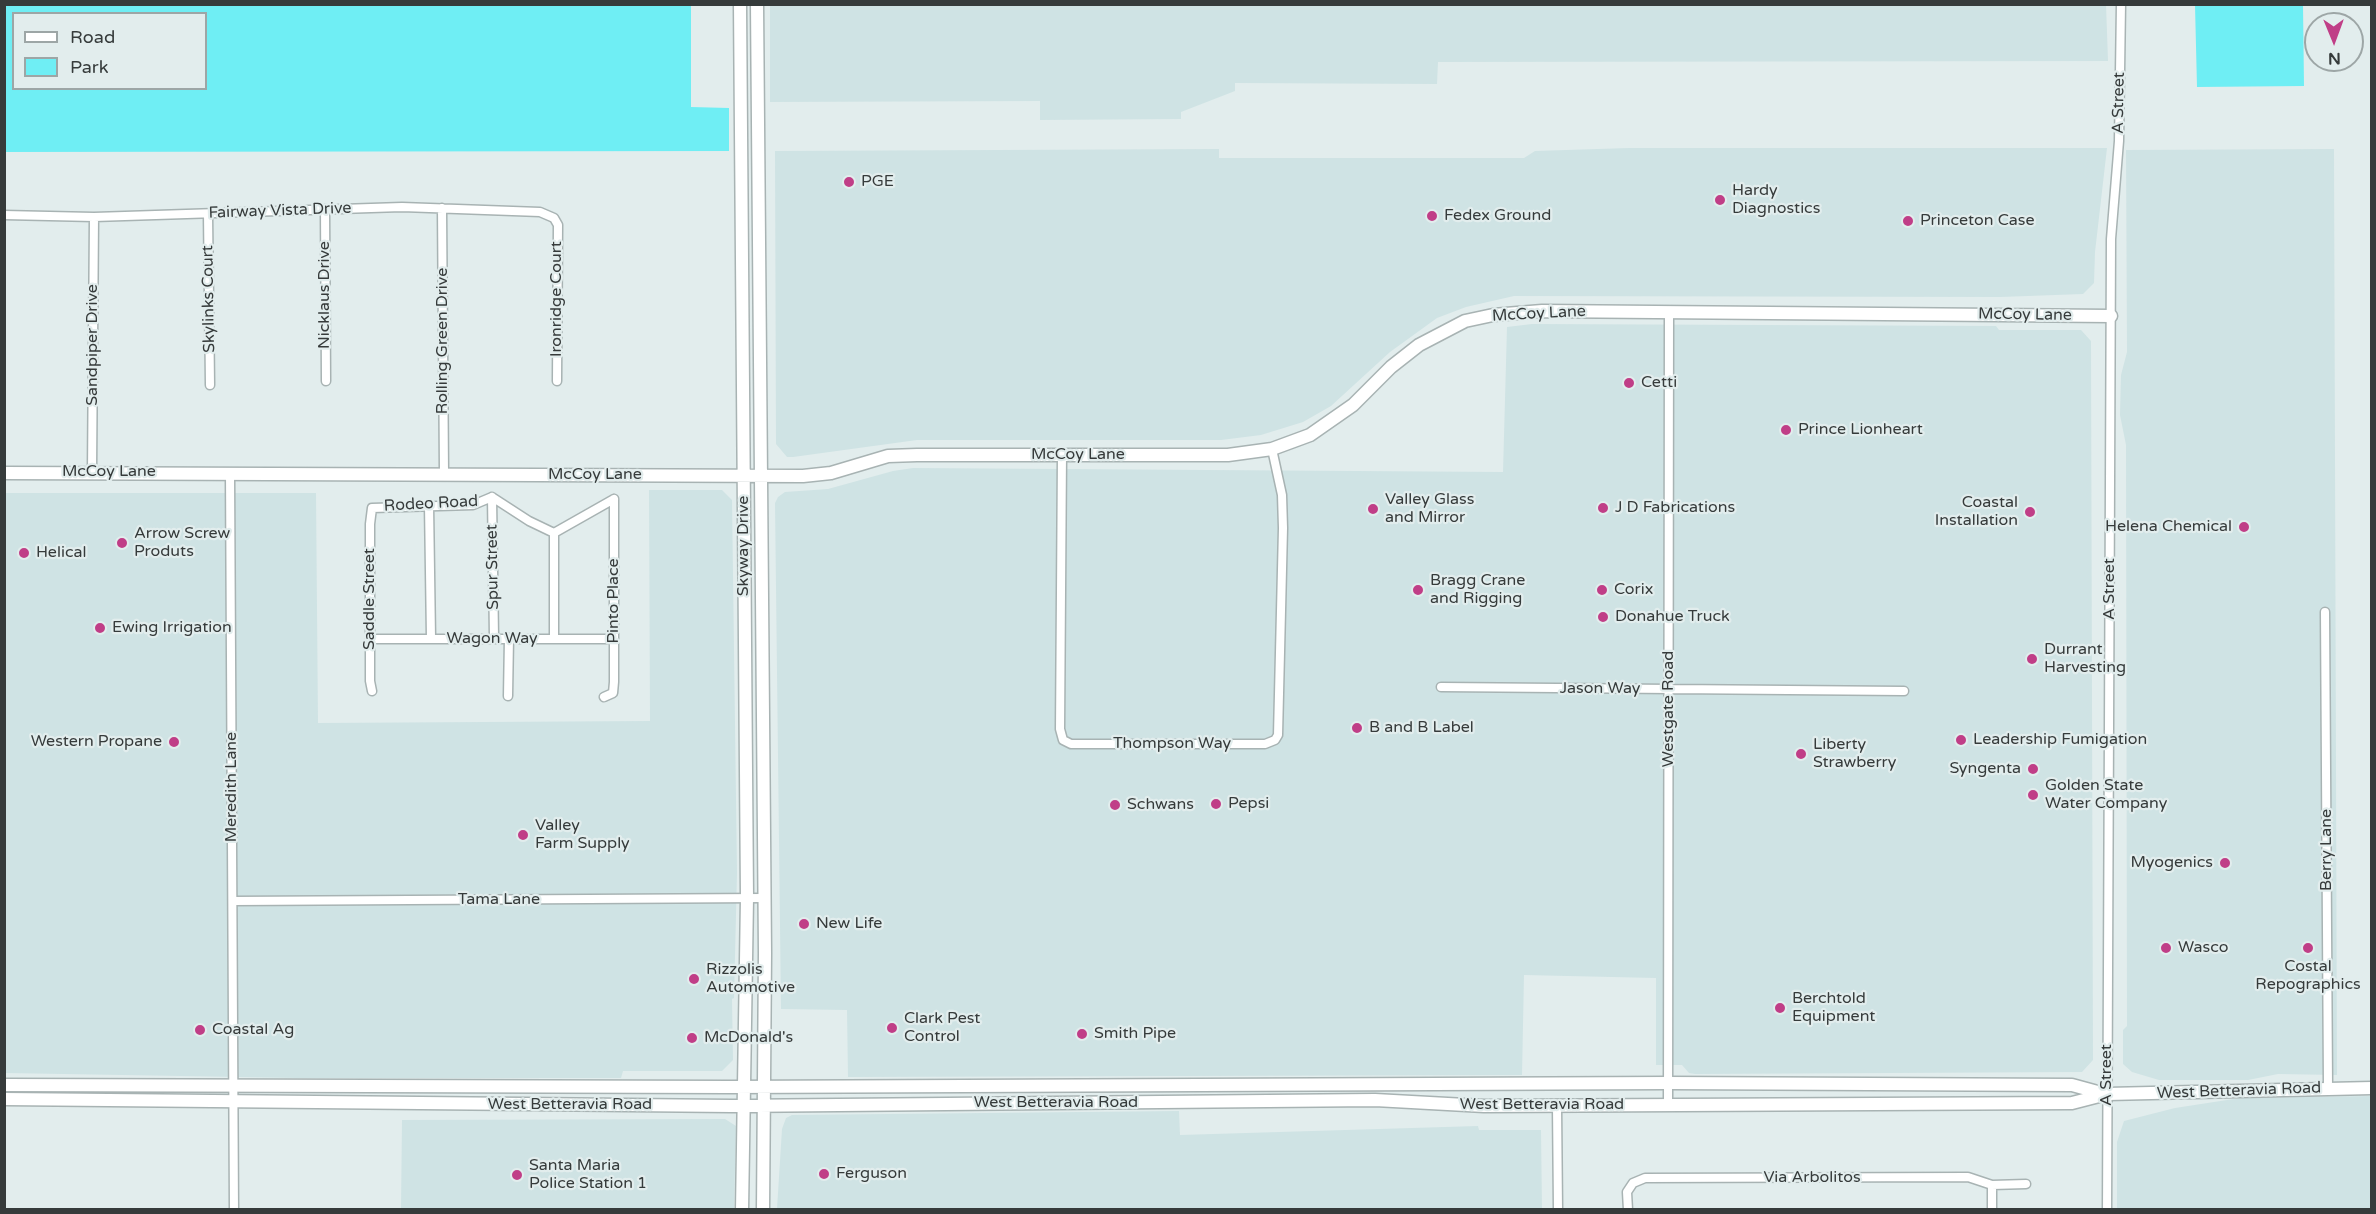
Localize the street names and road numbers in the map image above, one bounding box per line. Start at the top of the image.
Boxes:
street label: A Street [2109,72,2129,134]
street label: Fairway Vista Drive [208,199,352,223]
street label: Nicklaus Drive [315,241,335,349]
street label: Ironridge Court [547,241,567,357]
street label: Skylinks Court [198,245,220,353]
street label: Rolling Green Drive [433,268,453,414]
street label: Sandpiper Drive [83,284,103,406]
street label: McCoy Lane [1492,302,1586,326]
street label: McCoy Lane [1978,305,2072,325]
street label: McCoy Lane [1031,445,1125,465]
street label: McCoy Lane [62,462,156,482]
street label: McCoy Lane [548,465,642,485]
street label: Rodeo Road [383,492,479,516]
street label: Skyway Drive [734,496,754,596]
street label: Spur Street [483,524,503,610]
street label: Saddle Street [360,548,380,650]
street label: Pinto Place [604,558,624,644]
street label: A Street [2100,558,2120,620]
street label: Wagon Way [446,629,538,649]
street label: Westgate Road [1659,651,1679,767]
street label: Jason Way [1560,679,1640,699]
street label: Meredith Lane [222,732,242,842]
street label: Thompson Way [1113,734,1231,754]
street label: Berry Lane [2317,809,2337,891]
street label: Tama Lane [458,890,540,910]
street label: A Street [2097,1044,2117,1106]
street label: West Betteravia Road [2156,1079,2322,1103]
street label: West Betteravia Road [974,1093,1138,1113]
street label: West Betteravia Road [488,1095,652,1115]
street label: West Betteravia Road [1460,1095,1624,1115]
street label: Via Arbolitos [1763,1168,1861,1188]

